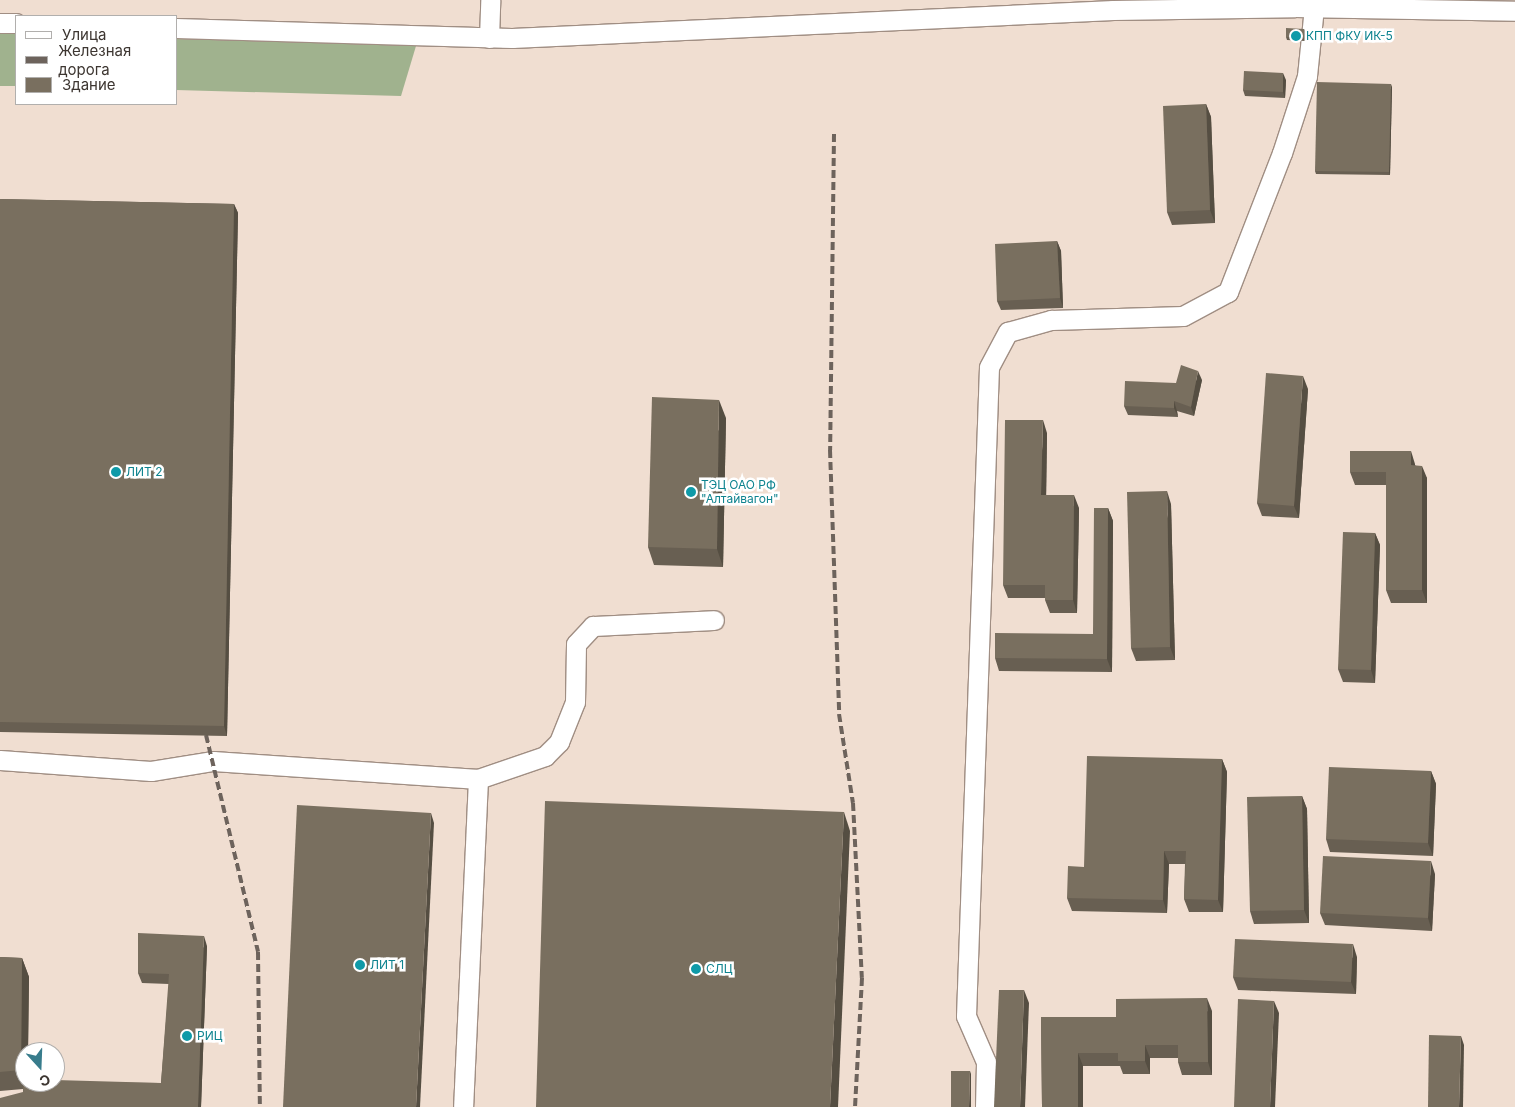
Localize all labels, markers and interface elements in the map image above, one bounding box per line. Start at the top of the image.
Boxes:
legend [15,15,178,105]
text: Улица [62,25,106,44]
place label: КПП ФКУ ИК-5 [1306,29,1393,43]
marker: КПП ФКУ ИК-5 [1290,30,1302,42]
text: Железная дорога [58,41,131,79]
text: Здание [62,75,116,94]
place label: ЛИТ 2 [126,465,162,479]
marker: ЛИТ 2 [110,466,122,478]
place label: ТЭЦ ОАО РФ "Алтайвагон" [701,478,779,506]
marker: ТЭЦ ОАО РФ "Алтайвагон" [685,486,697,498]
place label: ЛИТ 1 [370,958,404,972]
marker: ЛИТ 1 [354,959,366,971]
place label: СЛЦ [706,962,732,976]
marker: СЛЦ [690,963,702,975]
place label: РИЦ [197,1029,222,1043]
marker: РИЦ [181,1030,193,1042]
north arrow [15,1042,65,1092]
text: С [37,1071,53,1090]

